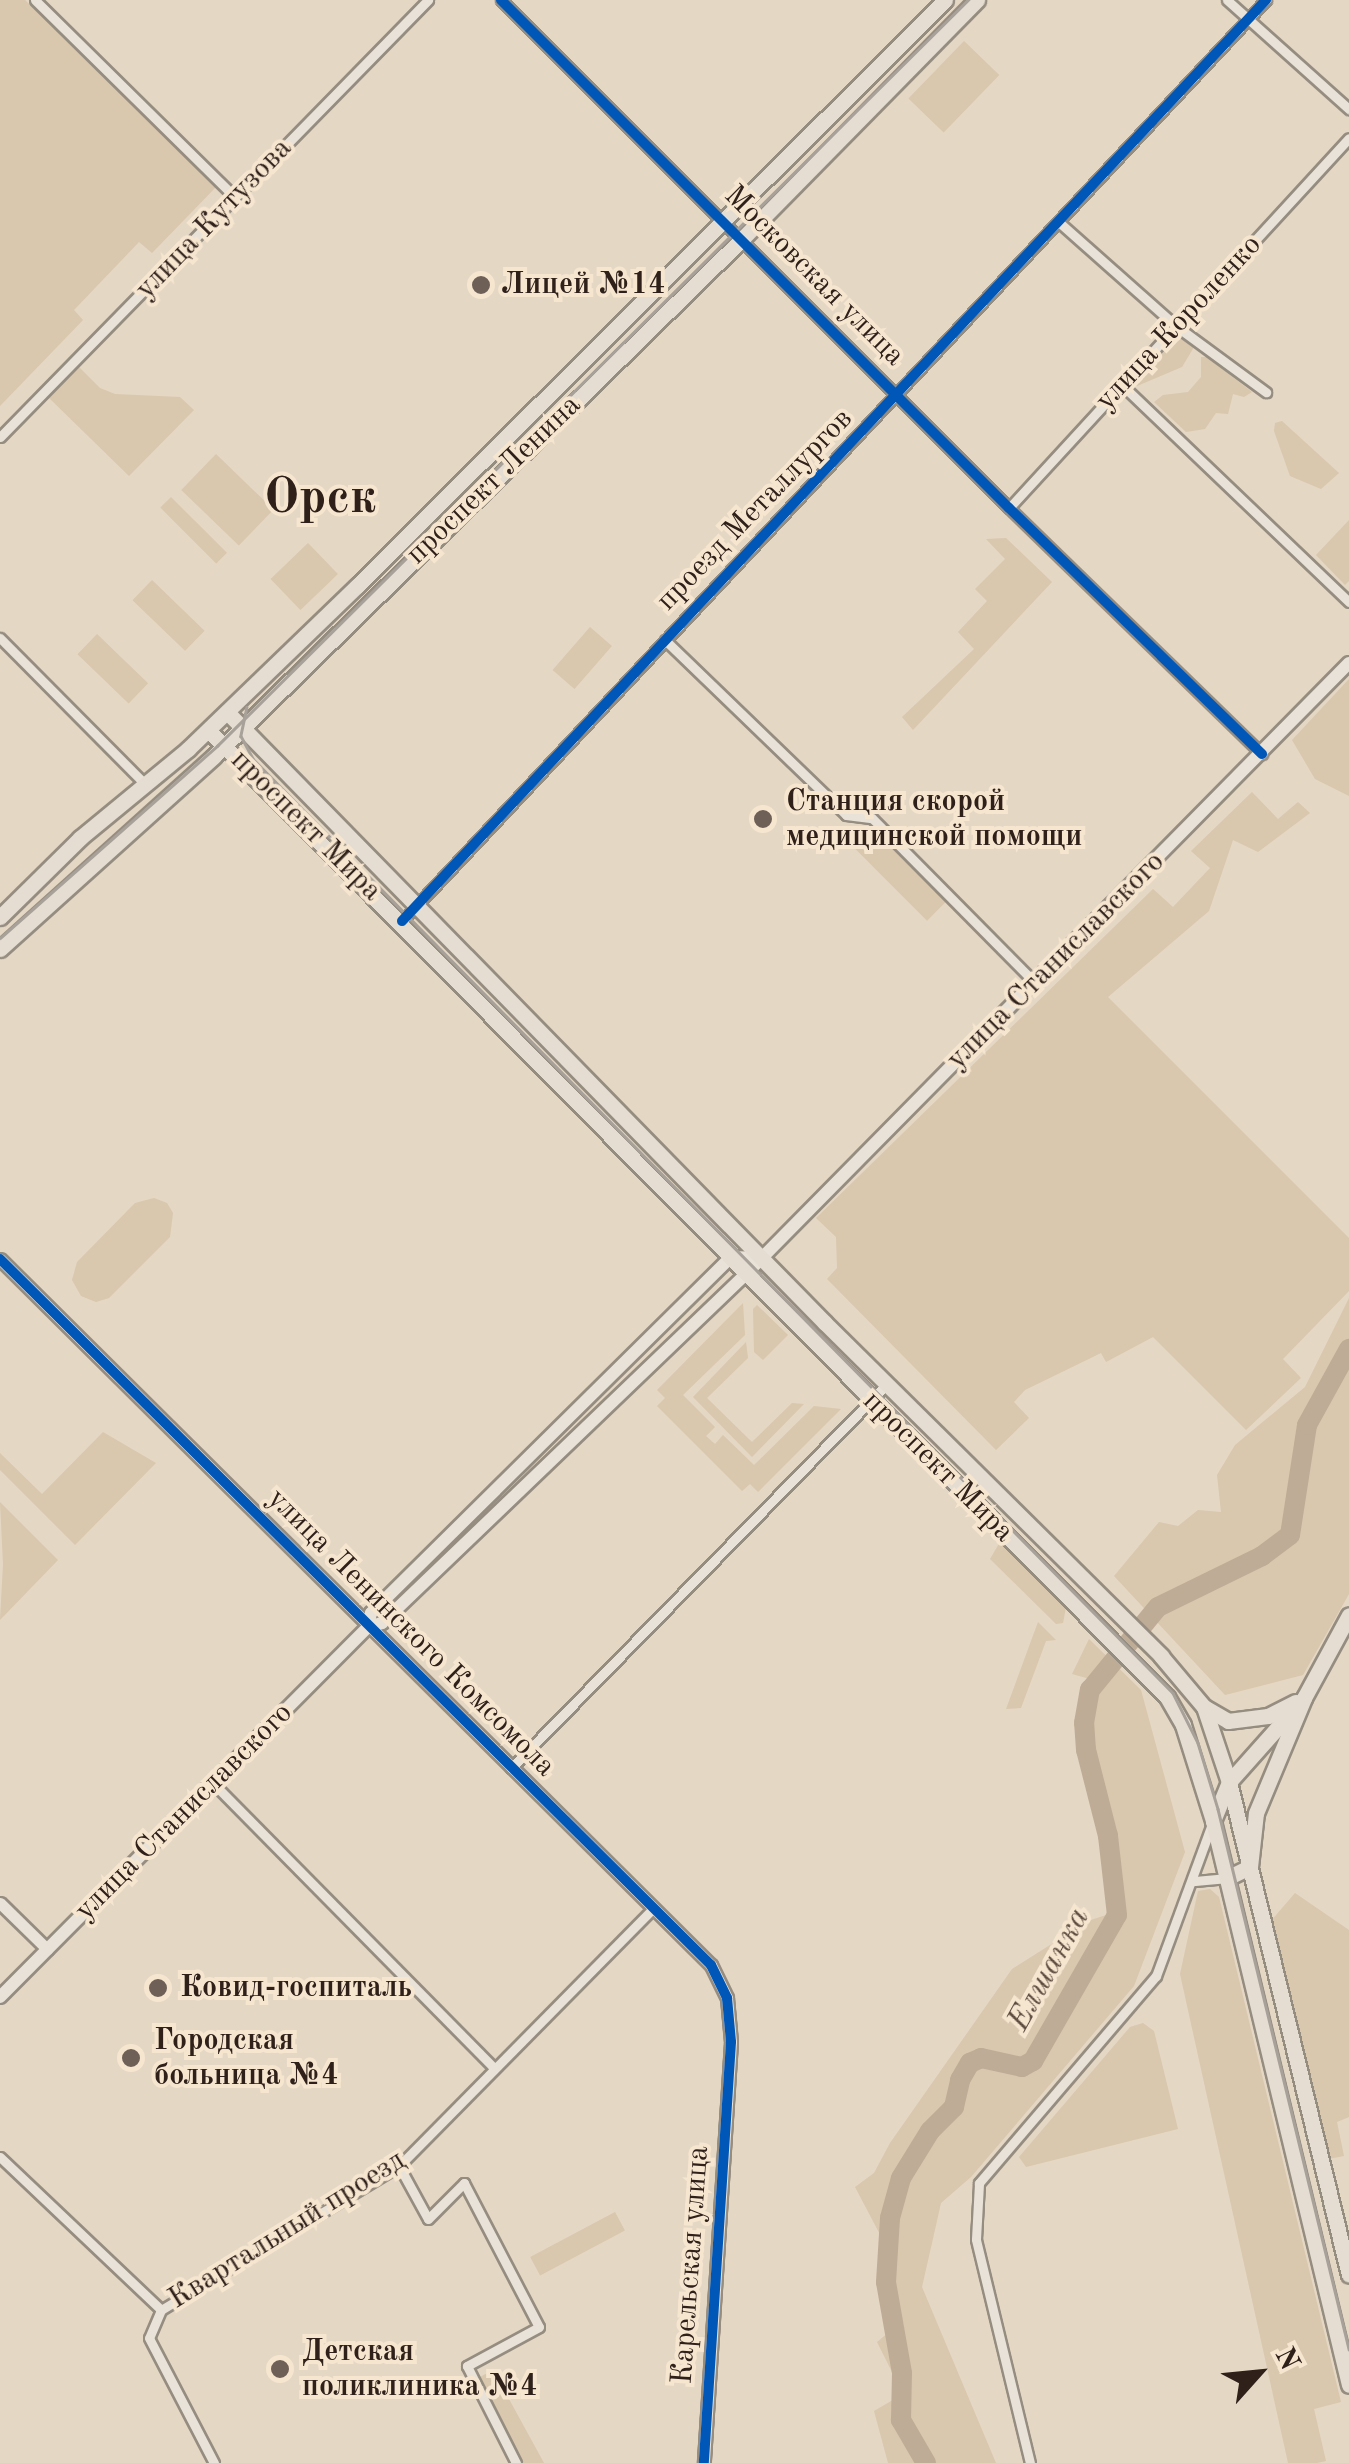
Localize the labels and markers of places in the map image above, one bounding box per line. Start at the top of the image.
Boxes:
place label: Лицей №14 [501,267,666,303]
marker: Лицей №14 [470,274,492,296]
place label: Станция скорой медицинской помощи [786,784,1083,854]
marker: Станция скорой медицинской помощи [750,806,776,832]
place label: Ковид-госпиталь [180,1970,412,2006]
marker: Ковид-госпиталь [145,1975,171,2001]
place label: Городская больница №4 [154,2023,339,2094]
marker: Городская больница №4 [118,2045,144,2071]
place label: Детская поликлиника №4 [302,2334,538,2404]
marker: Детская поликлиника №4 [267,2356,293,2382]

